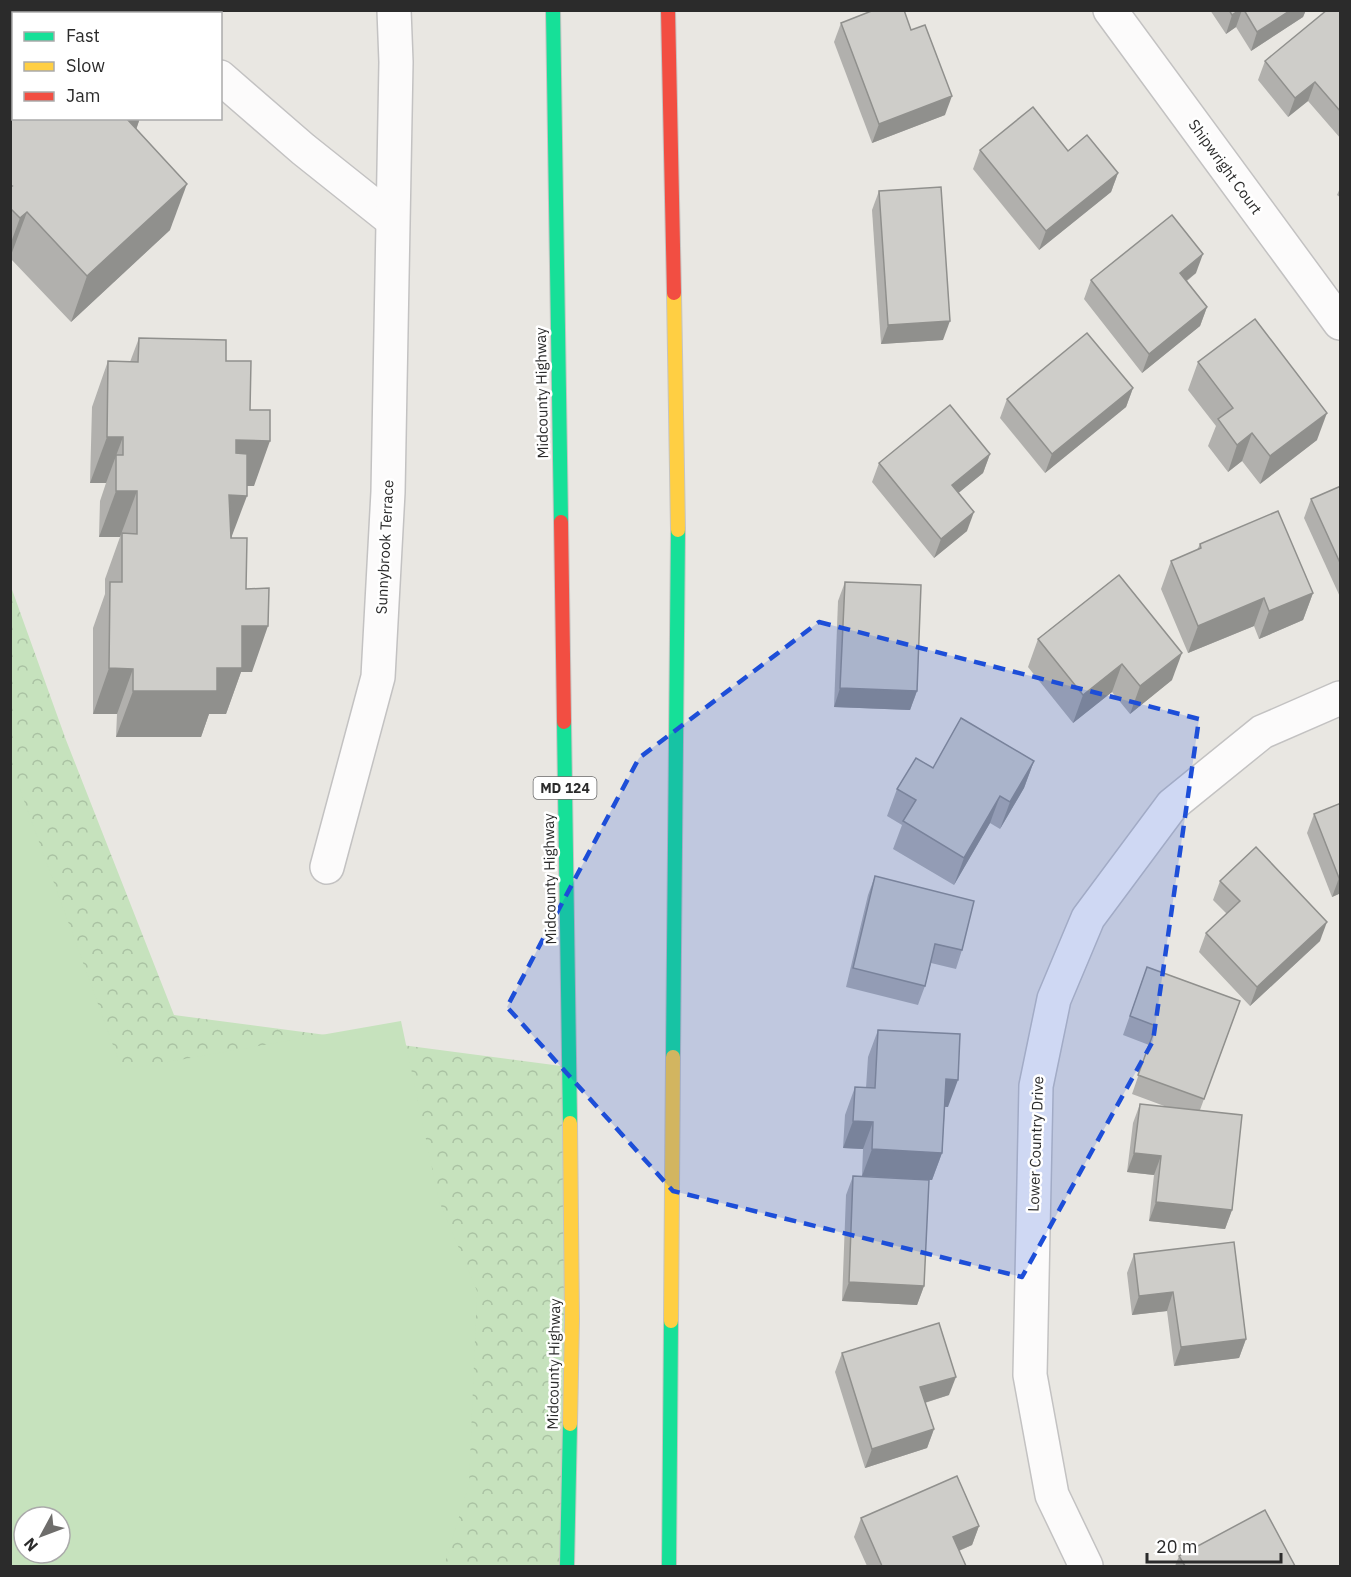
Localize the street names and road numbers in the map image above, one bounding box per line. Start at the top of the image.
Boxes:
street label: Shipwright Court [1185,116,1266,218]
street label: Midcounty Highway [531,327,552,459]
street label: Sunnybrook Terrace [371,479,398,615]
road number: MD 124 [534,777,596,799]
street label: Midcounty Highway [539,813,560,945]
street label: Lower Country Drive [1024,1076,1047,1212]
street label: Midcounty Highway [543,1298,564,1430]

